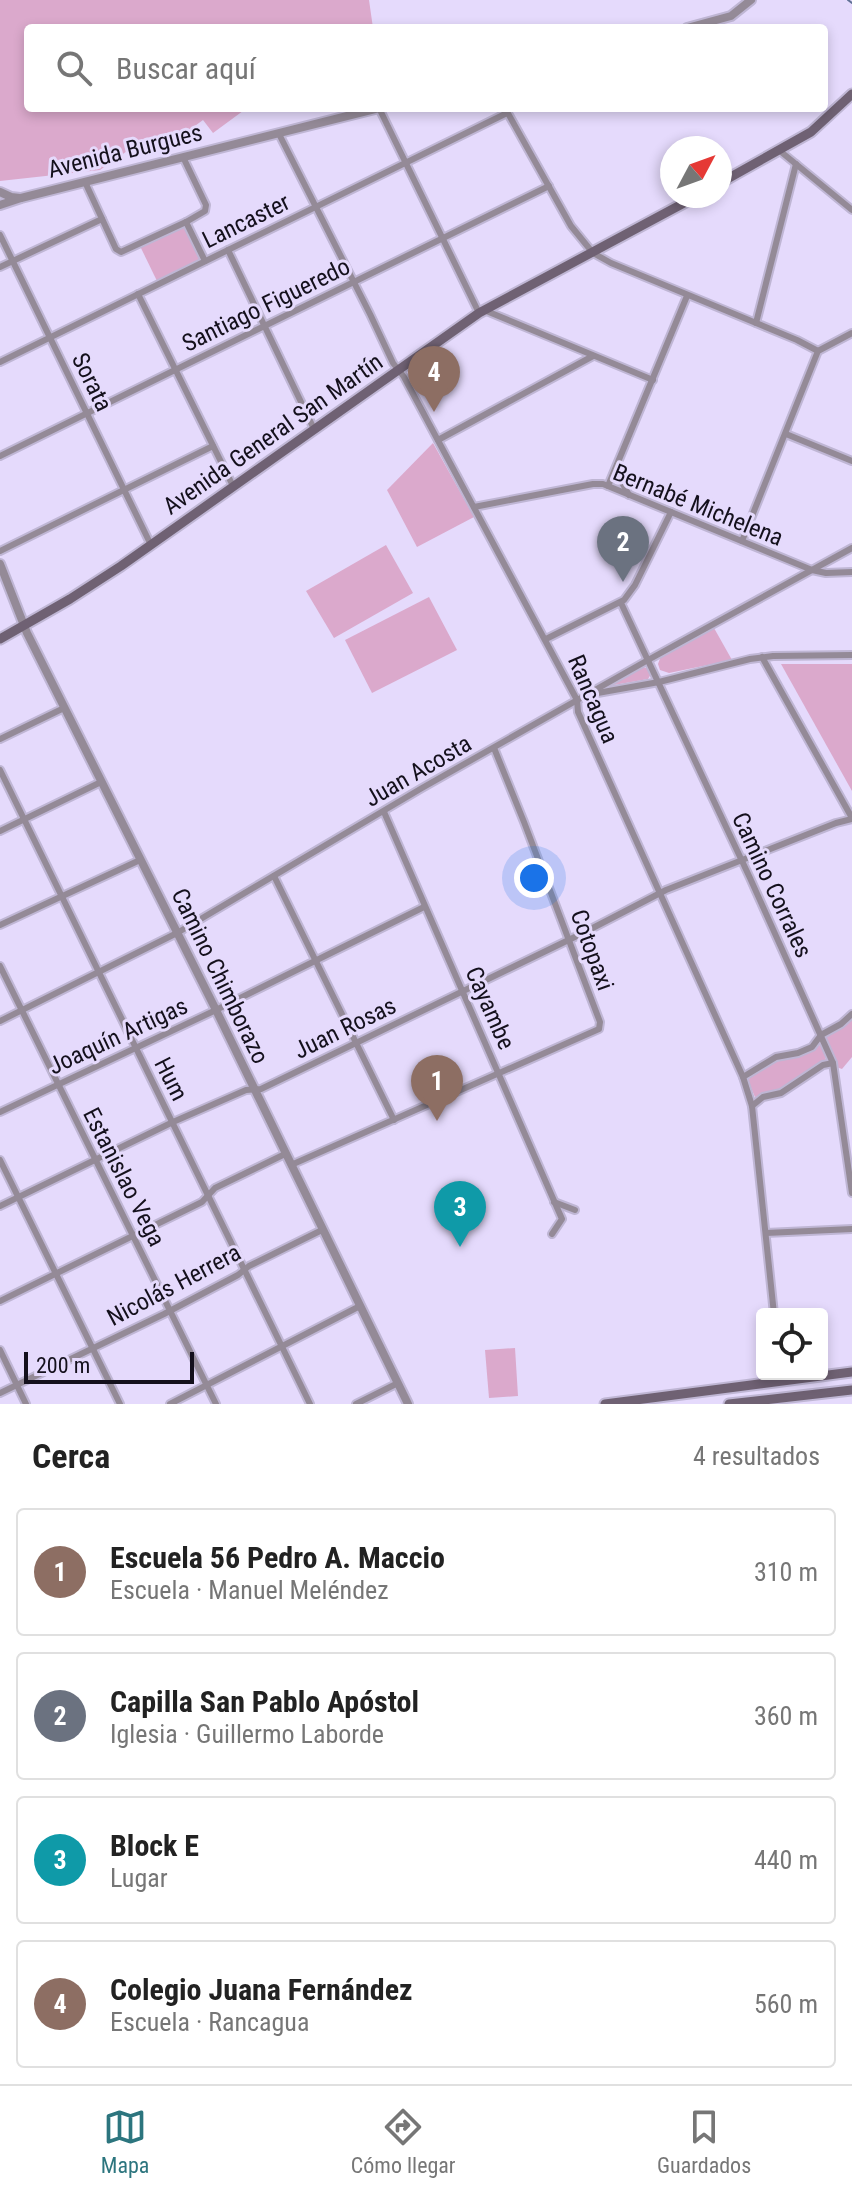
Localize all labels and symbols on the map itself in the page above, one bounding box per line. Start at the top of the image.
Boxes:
street label: Avenida Burgues [45,118,205,184]
north arrow [660,136,732,208]
street label: Lancaster [198,188,294,254]
street label: Santiago Figueredo [178,252,354,358]
pin: 4 [408,346,460,412]
street label: Sorata [66,348,118,416]
street label: Avenida General San Martín [158,348,388,520]
street label: Bernabé Michelena [609,458,787,552]
pin: 2 [597,516,649,582]
street label: Rancagua [562,651,624,747]
street label: Juan Acosta [360,729,476,813]
street label: Camino Corrales [726,808,818,962]
your location [514,858,554,898]
street label: Camino Chimborazo [165,884,275,1068]
street label: Cotopaxi [564,906,620,994]
street label: Cayambe [459,962,521,1054]
street label: Juan Rosas [289,991,401,1065]
street label: Joaquín Artigas [44,992,192,1080]
street label: Hum [148,1053,194,1105]
pin: 1 [411,1055,463,1121]
street label: Estanislao Vega [77,1103,171,1251]
pin: 3 [434,1181,486,1247]
street label: Nicolás Herrera [102,1238,246,1332]
scale bar [24,1348,194,1384]

